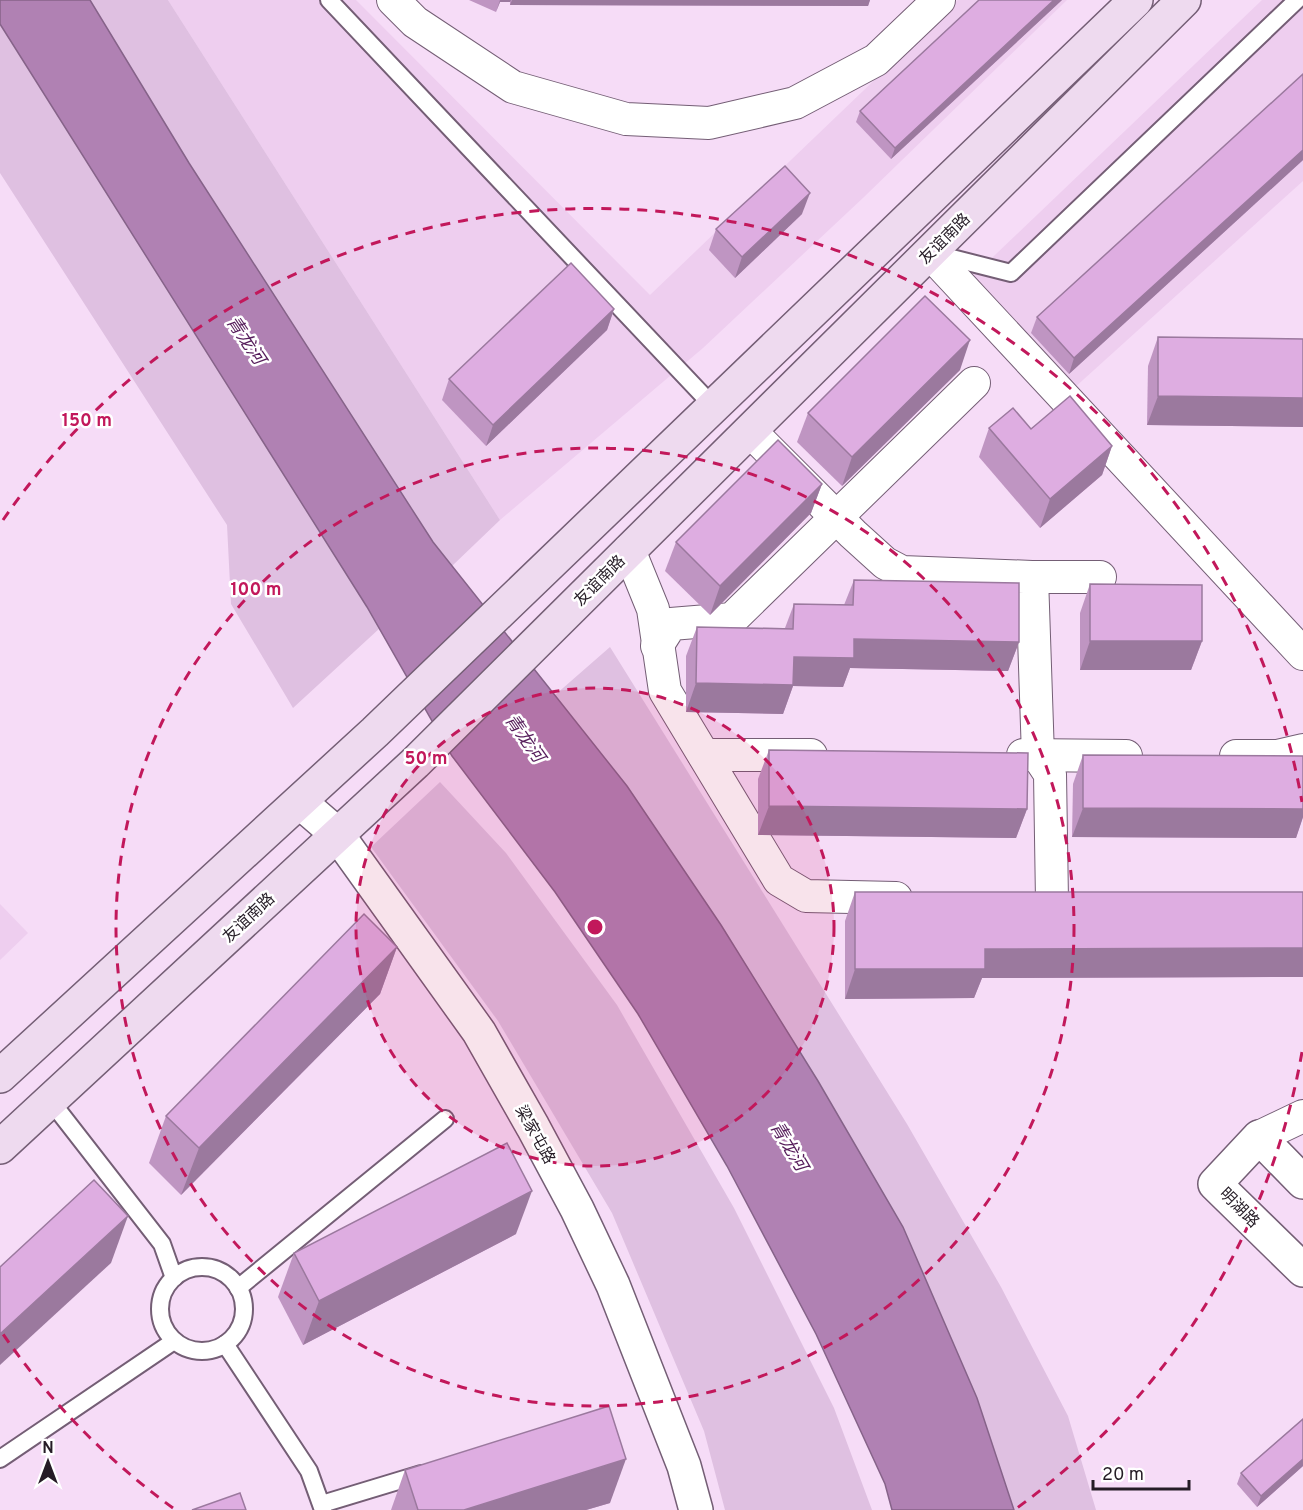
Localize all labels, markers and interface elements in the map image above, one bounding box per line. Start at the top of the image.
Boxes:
street label: 友谊南路 [916,210,975,269]
water label: 青龙河 [220,312,271,372]
text: 150 m [62,410,112,433]
street label: 友谊南路 [571,552,630,611]
text: 100 m [230,579,282,602]
water label: 青龙河 [499,710,550,770]
text: 50 m [404,748,448,771]
street label: 友谊南路 [219,889,280,948]
centre of rings [585,917,605,937]
street label: 梁家屯路 [510,1102,559,1168]
water label: 青龙河 [764,1118,813,1178]
street label: 明湖路 [1215,1184,1263,1232]
north arrow [18,1432,78,1492]
text: N [42,1439,54,1459]
scale bar [1093,1453,1189,1491]
text: 20 m [1102,1464,1144,1487]

